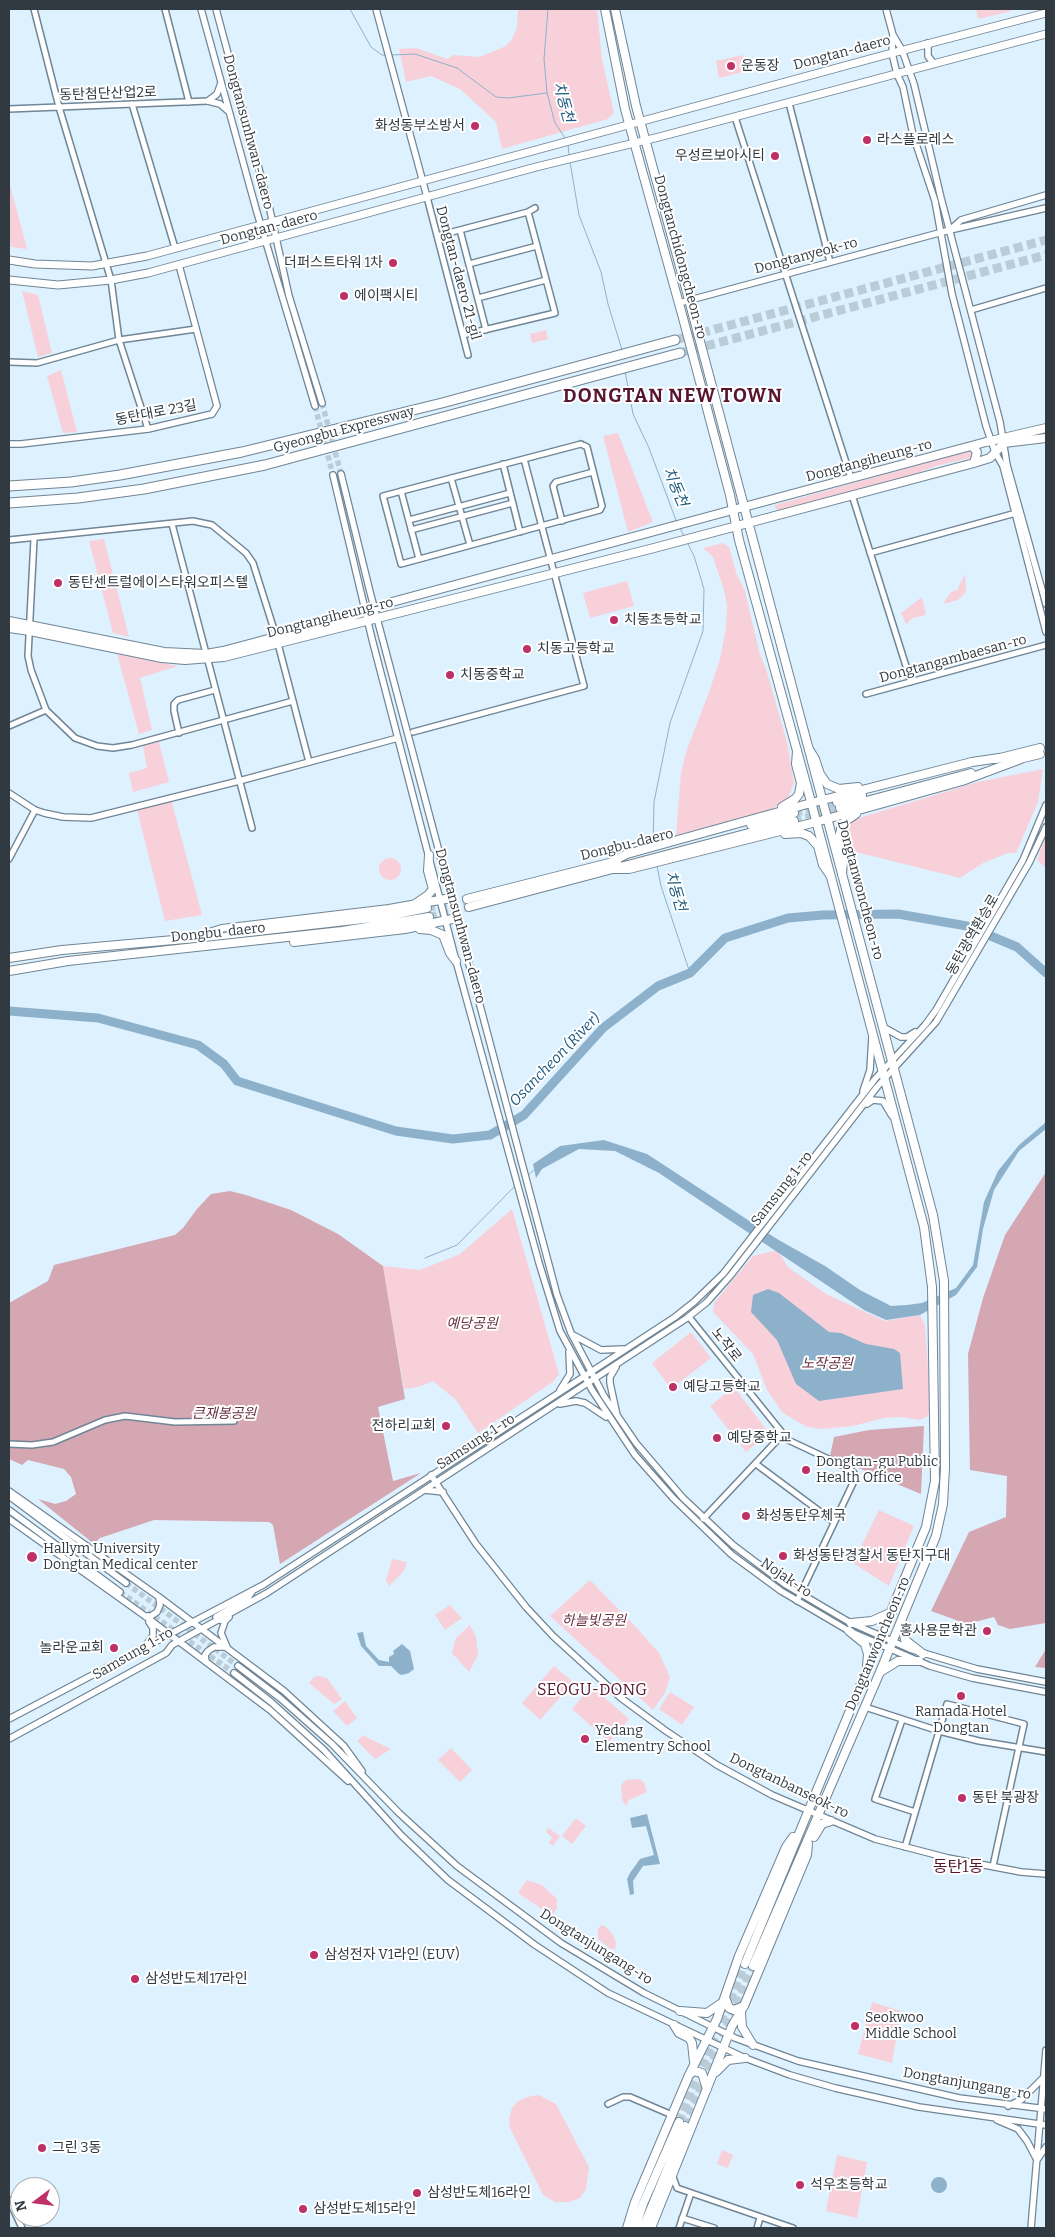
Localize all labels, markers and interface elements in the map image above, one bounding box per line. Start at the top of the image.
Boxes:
street label: Dongtan-daero [792,32,892,74]
street label: Dongtansunhwan-daero [219,53,277,211]
place label: 운동장 [741,58,780,74]
marker: 운동장 [725,60,737,72]
water label: 치동천 [549,80,577,124]
street label: 동탄첨단산업2로 [59,84,157,104]
place label: 화성동부소방서 [375,118,465,134]
marker: 화성동부소방서 [469,120,481,132]
place label: 라스플로레스 [877,132,954,148]
marker: 라스플로레스 [861,134,873,146]
place label: 우성르보아시티 [675,148,765,164]
marker: 우성르보아시티 [769,150,781,162]
street label: Dongtanchidongcheon-ro [650,173,710,341]
street label: Dongtan-daero 21-gil [432,204,484,342]
street label: Dongtan-daero [219,207,319,249]
street label: Dongtanyeok-ro [753,234,859,278]
place label: 더퍼스트타워 1차 [284,255,383,271]
marker: 더퍼스트타워 1차 [387,257,399,269]
place label: 에이팩시티 [354,288,418,304]
marker: 에이팩시티 [338,290,350,302]
district label: DONGTAN NEW TOWN [561,386,785,408]
street label: 동탄대로 23길 [114,397,198,429]
street label: Gyeongbu Expressway [272,403,416,457]
street label: Dongtangiheung-ro [804,436,934,486]
water label: 치동천 [659,464,691,510]
place label: 동탄센트럴에이스타워오피스텔 [68,575,248,591]
marker: 동탄센트럴에이스타워오피스텔 [52,577,64,589]
street label: Dongtangiheung-ro [265,594,395,642]
place label: 치동초등학교 [624,612,701,628]
marker: 치동초등학교 [608,614,620,626]
street label: Dongtangambaesan-ro [878,631,1028,687]
place label: 치동고등학교 [537,641,614,657]
marker: 치동고등학교 [521,643,533,655]
place label: 치동중학교 [460,667,524,683]
marker: 치동중학교 [444,669,456,681]
street label: Dongtanwoncheon-ro [833,818,887,962]
street label: Dongbu-daero [579,825,675,865]
street label: Dongtansunhwan-daero [431,847,489,1005]
water label: 치동천 [661,869,689,913]
street label: 동탄광역환승로 [943,892,1003,978]
street label: Dongbu-daero [170,920,266,946]
water label: Osancheon (River) [506,1010,604,1110]
street label: Samsung 1-ro [748,1148,816,1230]
park label: 예당공원 [446,1316,498,1332]
street label: 노작로 [707,1325,745,1365]
park label: 노작공원 [801,1356,853,1372]
place label: 예당고등학교 [683,1379,760,1395]
marker: 예당고등학교 [667,1381,679,1393]
park label: 큰재봉공원 [192,1406,256,1422]
street label: Samsung 1-ro [434,1410,518,1474]
place label: 전하리교회 [372,1418,436,1434]
marker: 전하리교회 [440,1420,452,1432]
place label: 예당중학교 [727,1430,791,1446]
marker: 예당중학교 [711,1432,723,1444]
place label: Dongtan-gu Public Health Office [816,1454,938,1486]
marker: Dongtan-gu Public Health Office [800,1464,812,1476]
place label: 화성동탄우체국 [756,1508,846,1524]
marker: 화성동탄우체국 [740,1510,752,1522]
place label: Hallym University Dongtan Medical center [43,1541,198,1574]
place label: 화성동탄경찰서 동탄지구대 [793,1548,950,1564]
marker: Hallym University Dongtan Medical center [25,1550,39,1564]
marker: 화성동탄경찰서 동탄지구대 [777,1550,789,1562]
street label: Nojak-ro [757,1555,815,1601]
street label: Dongtanwoncheon-ro [842,1574,914,1714]
park label: 하늘빛공원 [562,1613,626,1629]
place label: 홍사용문학관 [900,1623,977,1639]
street label: Samsung 1-ro [90,1624,176,1684]
marker: 홍사용문학관 [981,1625,993,1637]
place label: 놀라운교회 [40,1640,104,1656]
marker: 놀라운교회 [108,1642,120,1654]
district label: SEOGU-DONG [531,1681,653,1701]
marker: Ramada Hotel Dongtan [955,1690,967,1702]
place label: Ramada Hotel Dongtan [915,1704,1007,1736]
place label: Yedang Elementry School [595,1723,711,1755]
marker: Yedang Elementry School [579,1733,591,1745]
street label: Dongtanbanseok-ro [727,1750,851,1822]
place label: 동탄 북광장 [972,1790,1039,1806]
marker: 동탄 북광장 [956,1792,968,1804]
district label: 동탄1동 [933,1858,983,1878]
street label: Dongtanjungang-ro [537,1906,655,1988]
place label: 삼성전자 V1라인 (EUV) [324,1947,460,1963]
marker: 삼성전자 V1라인 (EUV) [308,1949,320,1961]
place label: 삼성반도체17라인 [145,1971,248,1987]
marker: 삼성반도체17라인 [129,1973,141,1985]
place label: Seokwoo Middle School [865,2010,957,2042]
marker: Seokwoo Middle School [849,2020,861,2032]
street label: Dongtanjungang-ro [902,2064,1032,2104]
place label: 그린 3동 [52,2140,101,2156]
marker: 그린 3동 [36,2142,48,2154]
north arrow [10,2177,60,2227]
place label: 석우초등학교 [810,2177,887,2193]
marker: 석우초등학교 [794,2179,806,2191]
place label: 삼성반도체16라인 [427,2185,531,2201]
marker: 삼성반도체16라인 [411,2187,423,2199]
text: N [11,2198,31,2213]
place label: 삼성반도체15라인 [313,2201,416,2217]
marker: 삼성반도체15라인 [297,2203,309,2215]

